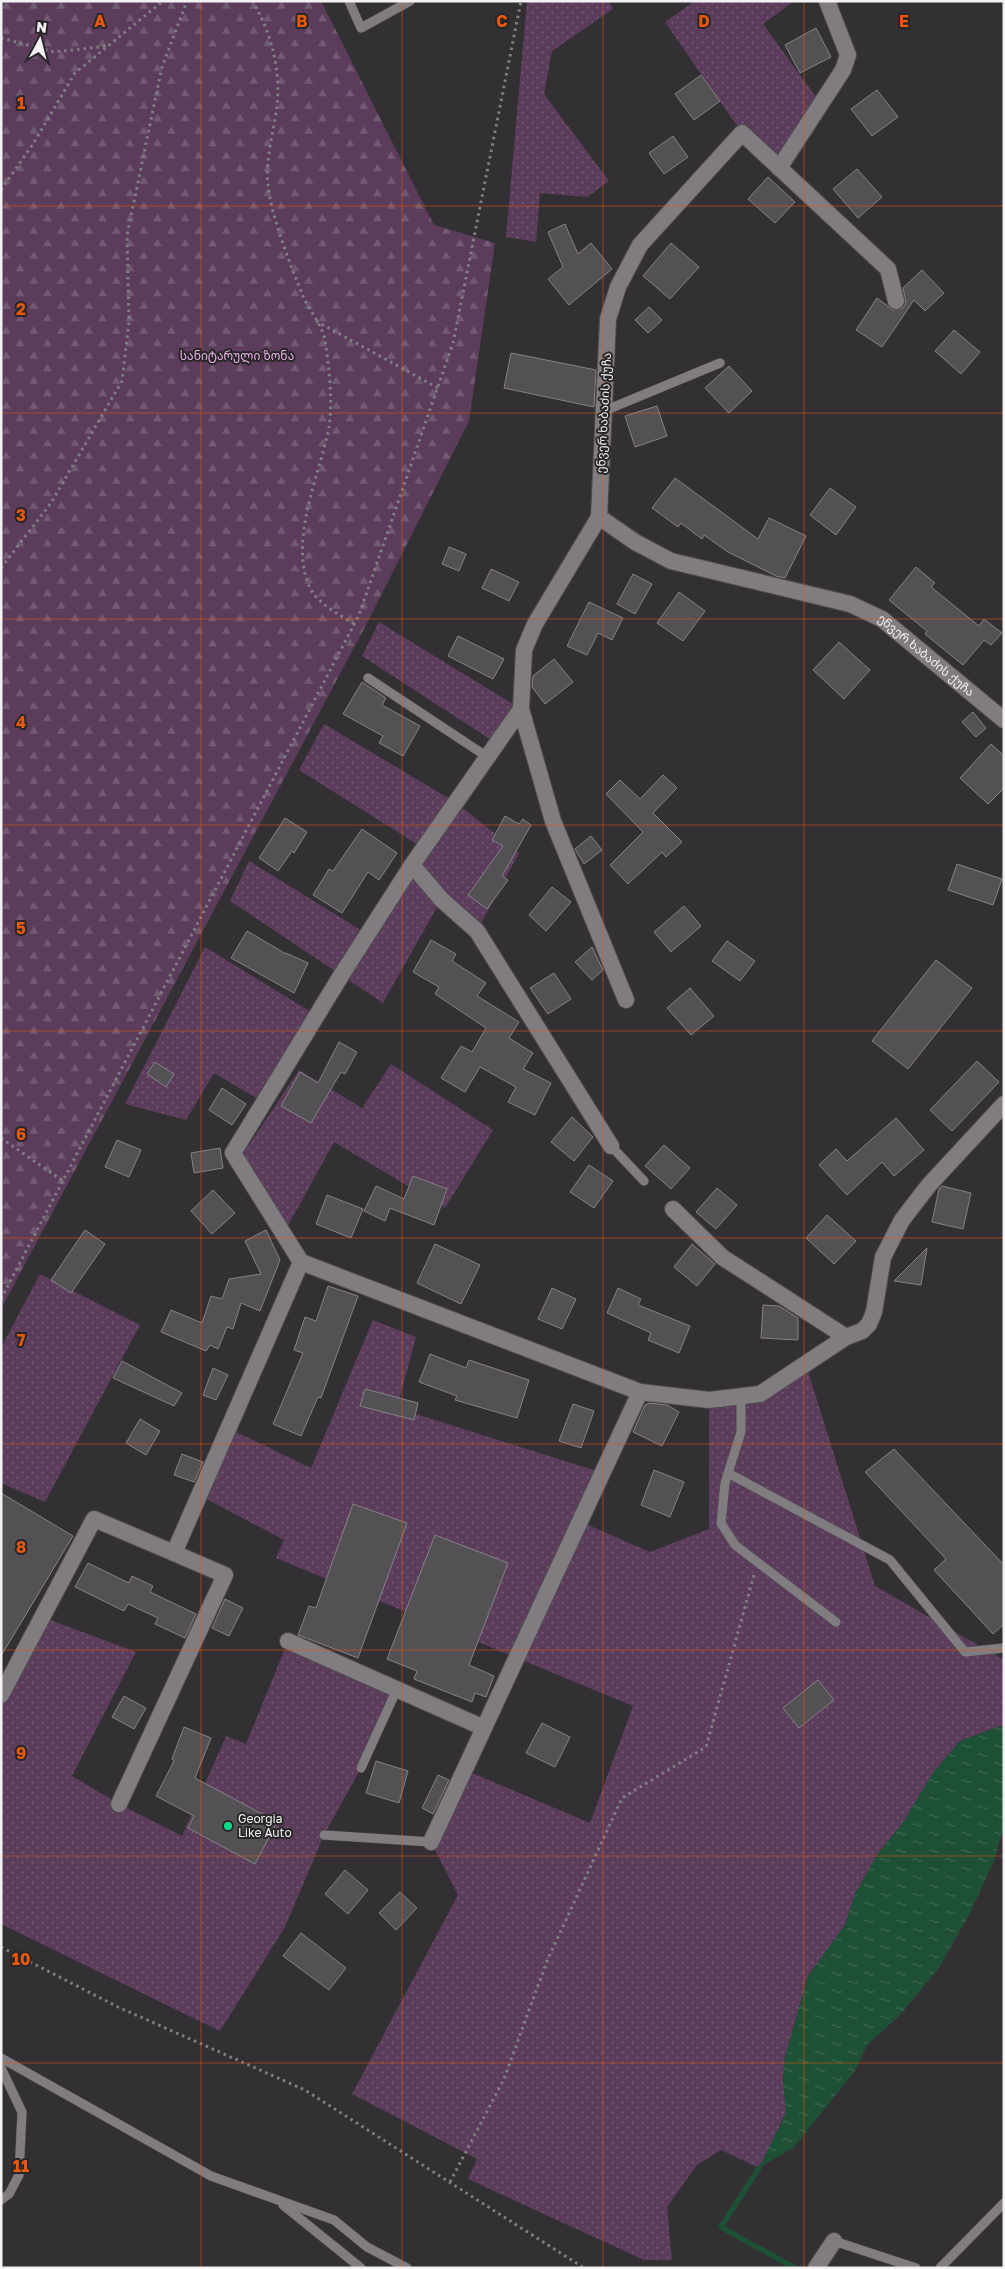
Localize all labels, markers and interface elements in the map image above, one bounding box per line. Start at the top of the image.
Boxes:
text: A [94,11,106,31]
text: B [296,11,308,31]
text: C [496,11,508,31]
text: D [698,11,710,31]
text: E [899,11,909,31]
north arrow [15,15,65,65]
text: N [35,18,48,36]
text: 1 [17,93,25,113]
text: 2 [16,299,26,319]
park label: სანიტარული ზონა [180,348,294,364]
street label: ენვერ ხაბაძის ქუჩა [593,352,614,474]
text: 3 [16,505,26,525]
street label: ენვერ ხაბაძის ქუჩა [876,610,978,699]
text: 4 [16,712,26,732]
text: 5 [16,918,26,938]
text: 6 [16,1124,26,1144]
text: 7 [17,1330,26,1350]
text: 8 [16,1537,26,1557]
text: 9 [16,1743,26,1763]
place label: Georgia Like Auto [238,1811,292,1840]
marker: Georgia Like Auto [222,1820,234,1832]
text: 10 [12,1949,30,1969]
text: 11 [13,2156,29,2176]

